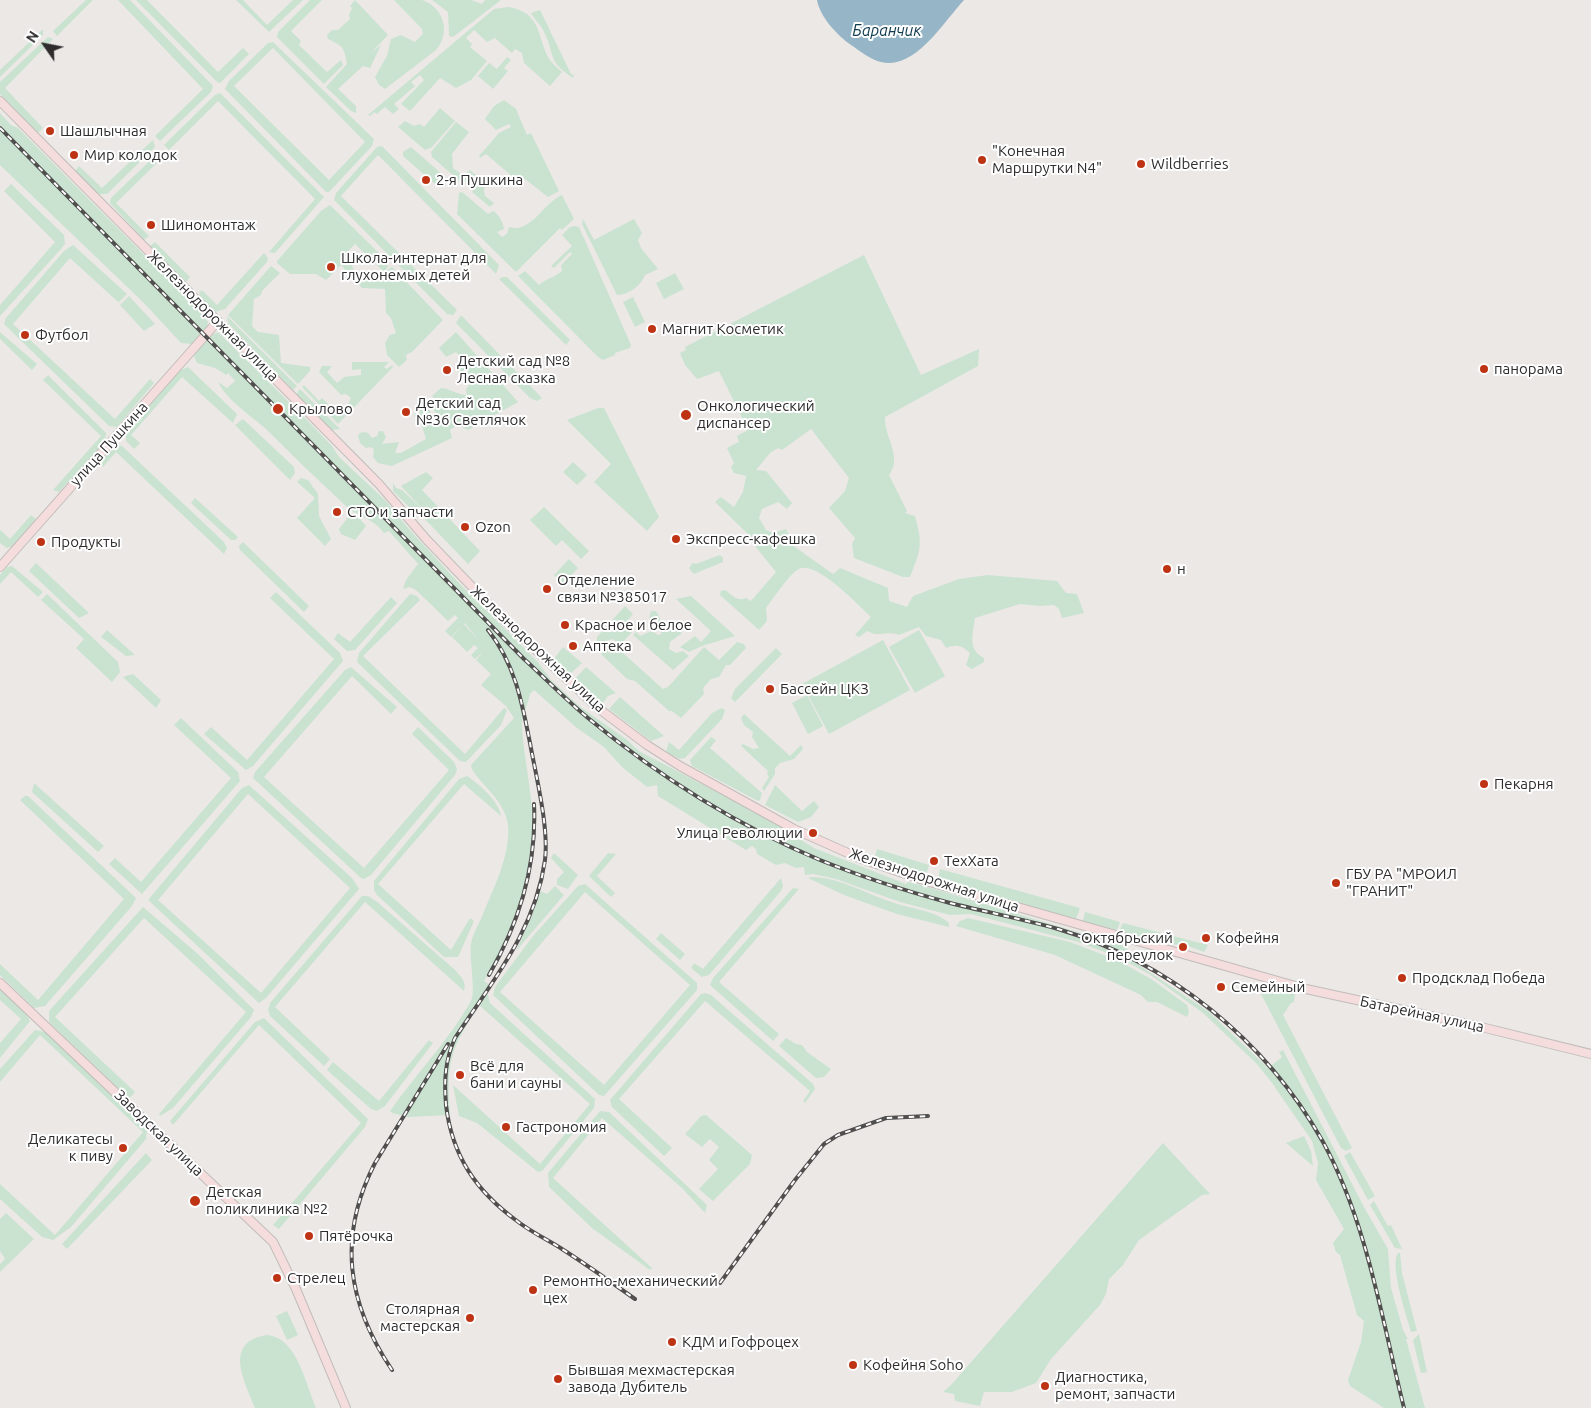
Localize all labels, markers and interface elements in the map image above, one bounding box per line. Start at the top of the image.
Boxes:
north arrow [20,20,70,70]
water label: Баранчик [852,21,922,41]
text: N [23,28,42,46]
place label: Шашлычная [60,122,147,140]
marker: Шашлычная [44,125,56,137]
place label: "Конечная Маршрутки N4" [992,142,1102,177]
place label: Мир колодок [84,146,177,164]
marker: Мир колодок [68,149,80,161]
marker: "Конечная Маршрутки N4" [976,154,988,166]
place label: Wildberries [1151,155,1228,173]
marker: Wildberries [1135,158,1147,170]
place label: 2-я Пушкина [436,171,523,189]
marker: 2-я Пушкина [420,174,432,186]
place label: Шиномонтаж [161,216,256,234]
marker: Шиномонтаж [145,219,157,231]
street label: Железнодорожная улица [144,247,282,385]
place label: Школа-интернат для глухонемых детей [341,249,487,284]
marker: Школа-интернат для глухонемых детей [325,261,337,273]
place label: Магнит Косметик [662,320,784,338]
marker: Магнит Косметик [646,323,658,335]
place label: Футбол [35,326,88,344]
marker: Футбол [19,329,31,341]
place label: Детский сад №8 Лесная сказка [457,352,570,387]
place label: панорама [1494,360,1563,378]
marker: панорама [1478,363,1490,375]
marker: Детский сад №8 Лесная сказка [441,364,453,376]
place label: Детский сад №36 Светлячок [416,394,526,429]
place label: Онкологический диспансер [697,397,815,432]
street label: улица Пушкина [66,398,152,490]
place label: Крылово [289,400,353,418]
marker: Крылово [271,402,285,416]
marker: Детский сад №36 Светлячок [400,406,412,418]
marker: Онкологический диспансер [679,408,693,422]
place label: СТО и запчасти [347,503,454,521]
marker: СТО и запчасти [331,506,343,518]
place label: Ozon [475,518,511,536]
marker: Ozon [459,521,471,533]
place label: Экспресс-кафешка [686,530,816,548]
place label: Продукты [51,533,121,551]
marker: Экспресс-кафешка [670,533,682,545]
marker: Продукты [35,536,47,548]
place label: н [1177,560,1186,578]
marker: н [1161,563,1173,575]
place label: Отделение связи №385017 [557,571,667,606]
street label: Железнодорожная улица [467,582,609,716]
marker: Отделение связи №385017 [541,583,553,595]
place label: Красное и белое [575,616,692,634]
marker: Красное и белое [559,619,571,631]
place label: Аптека [583,637,632,655]
marker: Аптека [567,640,579,652]
place label: Бассейн ЦКЗ [780,680,869,698]
marker: Бассейн ЦКЗ [764,683,776,695]
place label: Пекарня [1494,775,1554,793]
marker: Пекарня [1478,778,1490,790]
place label: Улица Революции [677,824,803,842]
marker: Улица Революции [807,827,819,839]
street label: Железнодорожная улица [847,844,1021,916]
place label: ТехХата [944,852,999,870]
marker: ТехХата [928,855,940,867]
place label: ГБУ РА "МРОИЛ "ГРАНИТ" [1346,865,1457,900]
marker: ГБУ РА "МРОИЛ "ГРАНИТ" [1330,877,1342,889]
place label: Октябрьский переулок [1081,929,1173,964]
place label: Кофейня [1216,929,1279,947]
marker: Кофейня [1200,932,1212,944]
marker: Октябрьский переулок [1177,941,1189,953]
place label: Продсклад Победа [1412,969,1545,987]
marker: Продсклад Победа [1396,972,1408,984]
place label: Семейный [1231,978,1305,996]
marker: Семейный [1215,981,1227,993]
street label: Батарейная улица [1358,992,1486,1036]
place label: Всё для бани и сауны [470,1057,562,1092]
marker: Всё для бани и сауны [454,1069,466,1081]
street label: Заводская улица [111,1086,207,1180]
place label: Гастрономия [516,1118,607,1136]
marker: Гастрономия [500,1121,512,1133]
place label: Деликатесы к пиву [28,1130,113,1165]
marker: Деликатесы к пиву [117,1142,129,1154]
place label: Детская поликлиника №2 [206,1183,328,1218]
marker: Детская поликлиника №2 [188,1194,202,1208]
place label: Пятёрочка [319,1227,393,1245]
marker: Пятёрочка [303,1230,315,1242]
place label: Стрелец [287,1269,345,1287]
marker: Стрелец [271,1272,283,1284]
place label: Ремонтно-механический цех [543,1272,718,1307]
marker: Ремонтно-механический цех [527,1284,539,1296]
place label: Столярная мастерская [380,1300,460,1335]
marker: Столярная мастерская [464,1312,476,1324]
place label: КДМ и Гофроцех [682,1333,799,1351]
marker: КДМ и Гофроцех [666,1336,678,1348]
place label: Кофейня Soho [863,1356,964,1374]
marker: Кофейня Soho [847,1359,859,1371]
place label: Бывшая мехмастерская завода Дубитель [568,1361,735,1396]
place label: Диагностика, ремонт, запчасти [1055,1368,1175,1403]
marker: Бывшая мехмастерская завода Дубитель [552,1373,564,1385]
marker: Диагностика, ремонт, запчасти [1039,1380,1051,1392]

